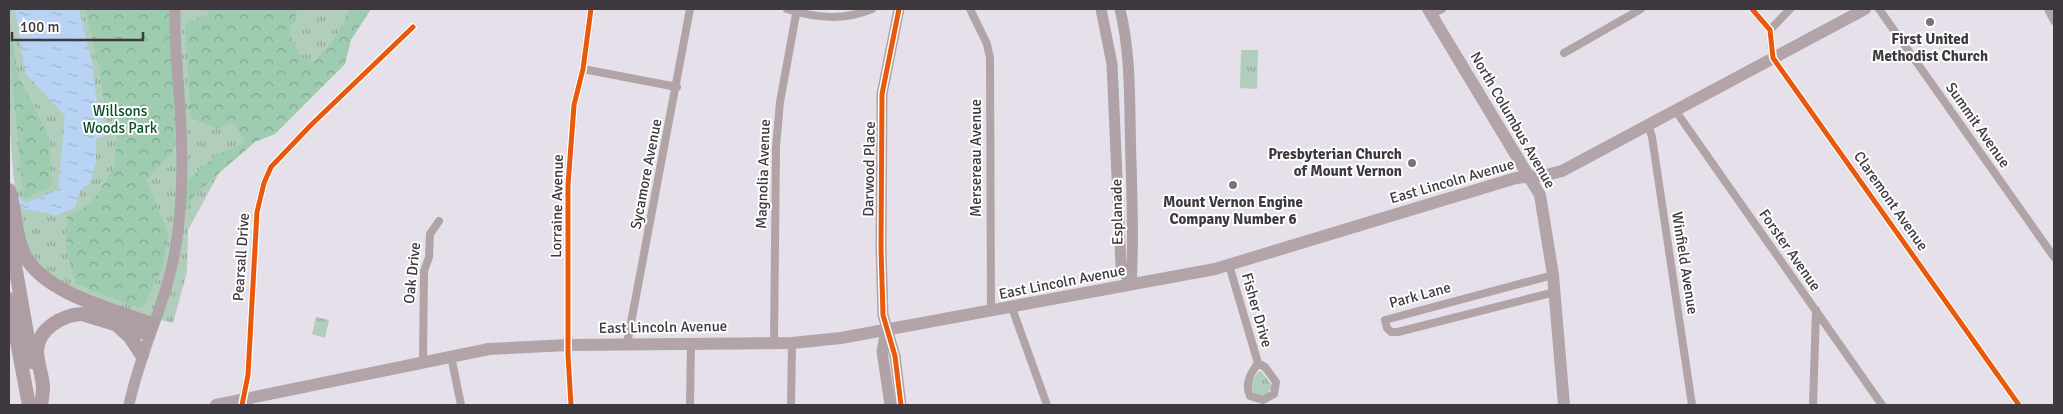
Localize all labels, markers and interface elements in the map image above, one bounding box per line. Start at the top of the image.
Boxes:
scale bar [12,10,144,42]
marker: First United Methodist Church [1924,16,1936,28]
text: 100 m [20,18,60,36]
place label: First United Methodist Church [1872,30,1988,65]
street label: North Columbus Avenue [1467,49,1559,191]
street label: Summit Avenue [1942,79,2014,171]
street label: Mersereau Avenue [967,99,985,217]
park label: Willsons Woods Park [83,102,158,137]
street label: Sycamore Avenue [626,117,666,231]
street label: Magnolia Avenue [752,119,774,229]
street label: Darwood Place [859,121,879,217]
place label: Presbyterian Church of Mount Vernon [1268,145,1402,180]
street label: Claremont Avenue [1850,148,1932,254]
street label: Lorraine Avenue [547,154,567,258]
street label: East Lincoln Avenue [1388,155,1516,207]
marker: Presbyterian Church of Mount Vernon [1406,157,1418,169]
street label: Esplanade [1107,179,1127,245]
marker: Mount Vernon Engine Company Number 6 [1227,179,1239,191]
place label: Mount Vernon Engine Company Number 6 [1163,193,1303,228]
street label: Forster Avenue [1755,206,1825,294]
street label: Winfield Avenue [1668,210,1702,316]
street label: Pearsall Drive [229,212,253,302]
street label: Oak Drive [400,241,424,305]
street label: East Lincoln Avenue [997,261,1127,303]
street label: Fisher Drive [1238,271,1276,349]
street label: Park Lane [1387,278,1453,312]
street label: East Lincoln Avenue [599,317,727,337]

